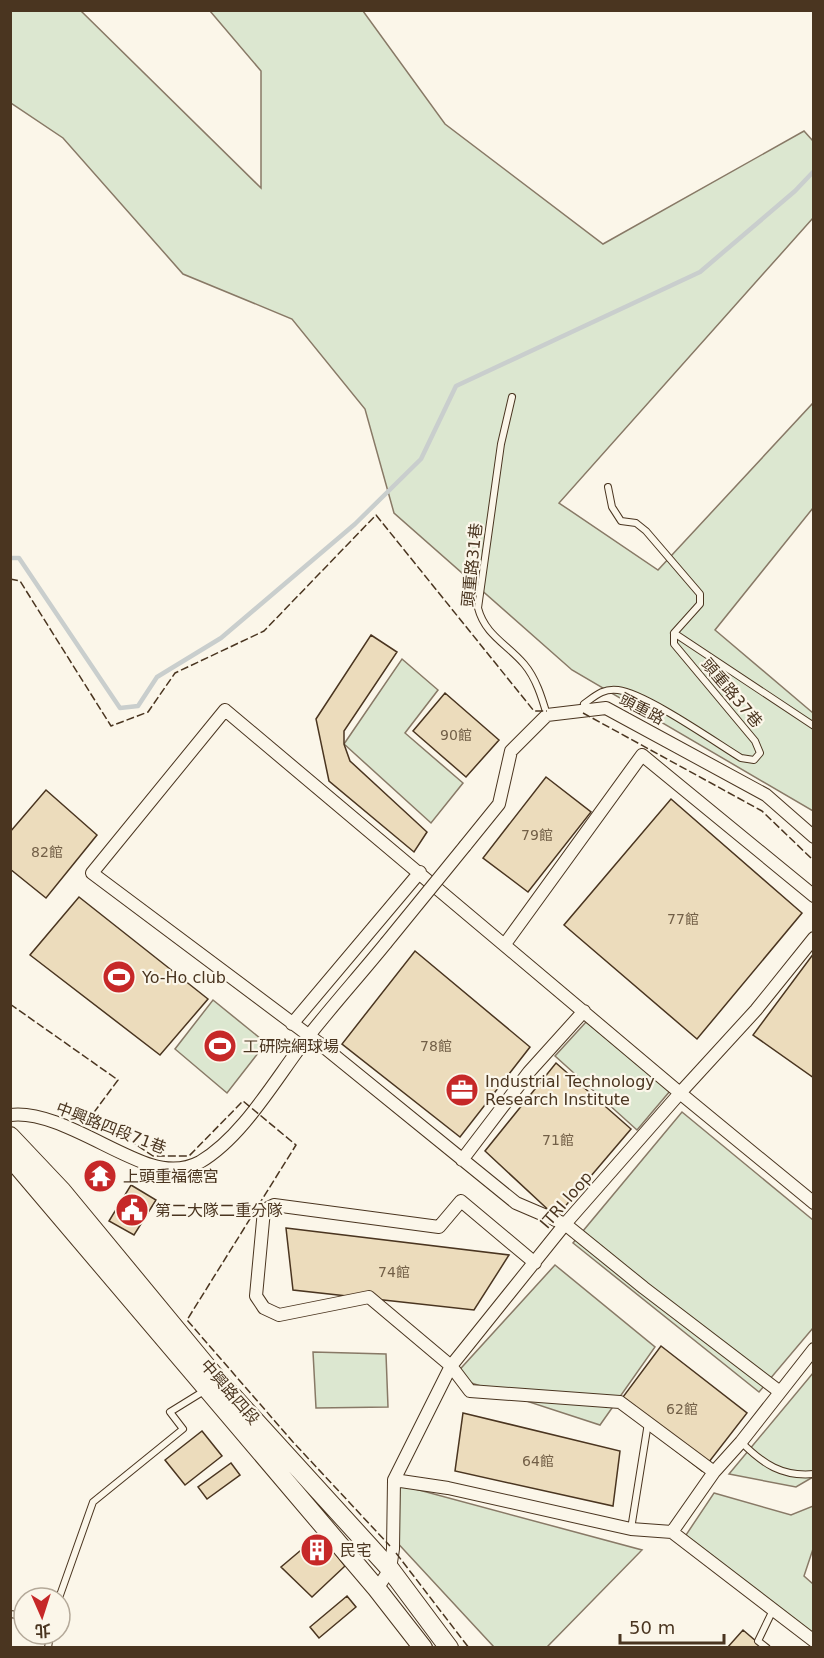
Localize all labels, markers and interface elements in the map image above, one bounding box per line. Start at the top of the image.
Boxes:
street label: 頭重路31巷 [458,522,486,608]
street label: 頭重路37巷 [698,655,766,731]
street label: 頭重路 [616,689,668,729]
house number: 90館 [440,727,472,743]
house number: 79館 [521,827,553,843]
house number: 82館 [31,844,63,860]
house number: 77館 [667,911,699,927]
sports icon: Yo-Ho club [101,959,137,995]
place label: Yo-Ho club [141,968,226,987]
sports icon: 工研院網球場 [202,1028,238,1064]
place label: 工研院網球場 [243,1037,339,1056]
house number: 78館 [420,1038,452,1054]
office icon: Industrial Technology Research Institute [444,1072,480,1108]
place label: Industrial Technology Research Institute [485,1072,655,1109]
street label: 中興路四段71巷 [53,1098,169,1158]
house number: 71館 [542,1132,574,1148]
temple icon: 上頭重福德宮 [82,1158,118,1194]
place label: 上頭重福德宮 [123,1167,219,1186]
street label: ITRI loop [536,1168,596,1232]
public building icon: 第二大隊二重分隊 [114,1192,150,1228]
place label: 第二大隊二重分隊 [155,1201,283,1220]
house number: 74館 [378,1264,410,1280]
street label: 中興路四段 [197,1356,263,1428]
house number: 62館 [666,1401,698,1417]
house number: 64館 [522,1453,554,1469]
building icon: 民宅 [299,1532,335,1568]
place label: 民宅 [340,1541,372,1560]
north arrow [12,1586,72,1646]
scale bar [620,1607,724,1645]
text: 50 m [629,1617,675,1638]
text: 北 [34,1621,51,1640]

